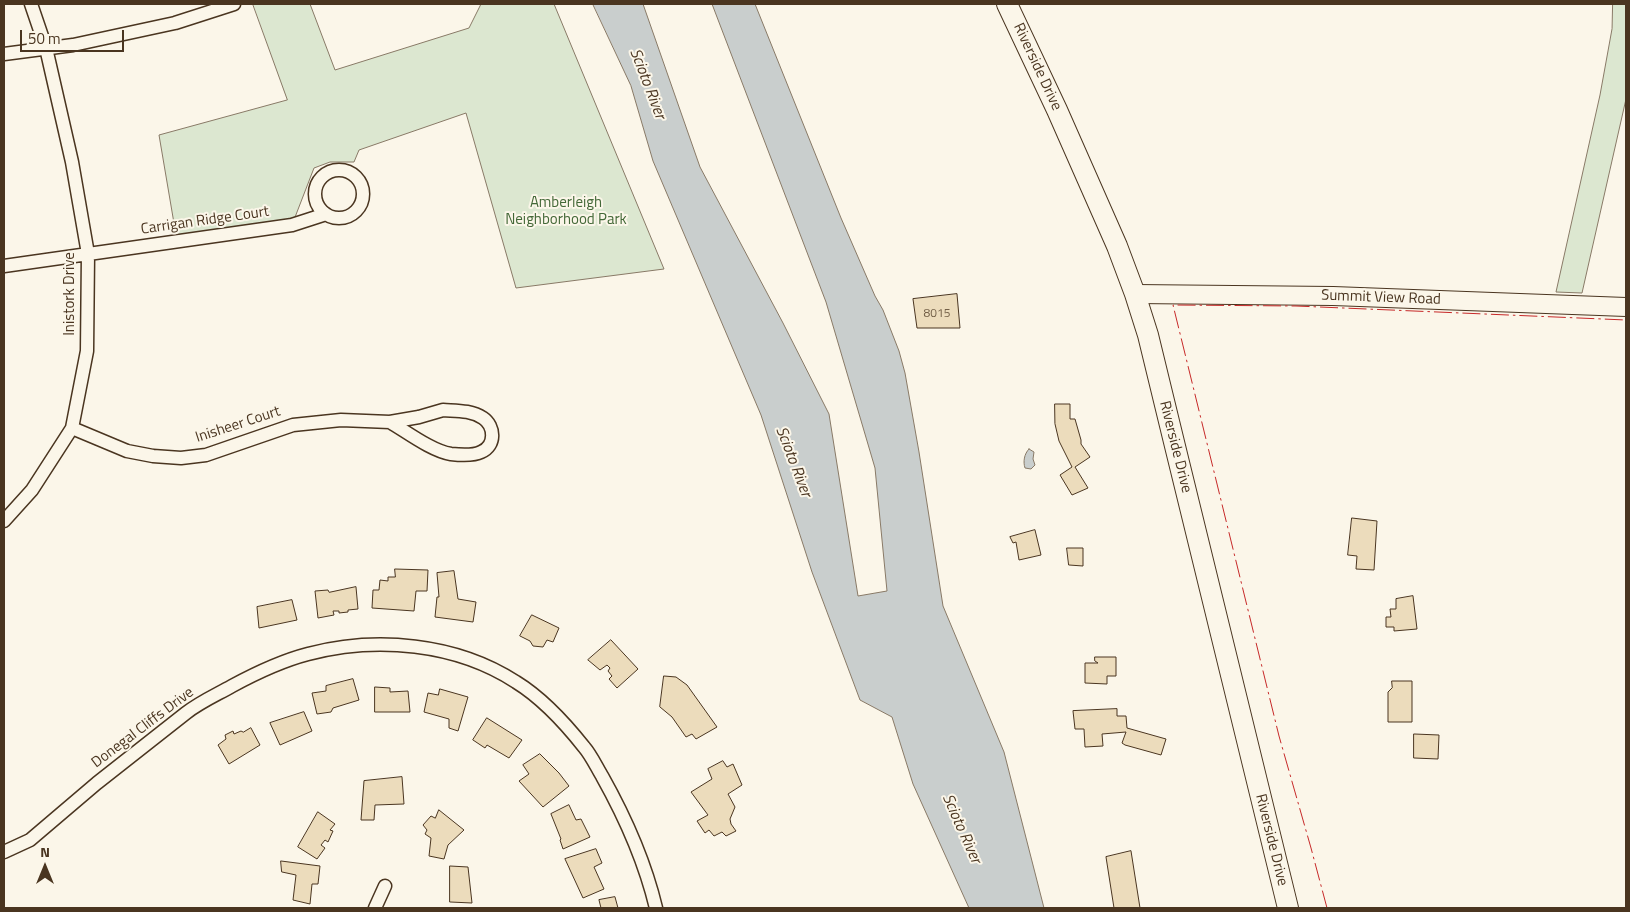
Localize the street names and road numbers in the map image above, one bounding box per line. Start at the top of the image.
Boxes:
street label: Riverside Drive [1009,20,1065,114]
street label: Carrigan Ridge Court [140,203,270,239]
street label: Inistork Drive [61,252,79,336]
street label: Summit View Road [1321,287,1441,309]
street label: Riverside Drive [1155,399,1195,495]
street label: Inisheer Court [193,403,283,447]
street label: Donegal Cliffs Drive [88,684,198,772]
street label: Riverside Drive [1251,792,1291,888]

